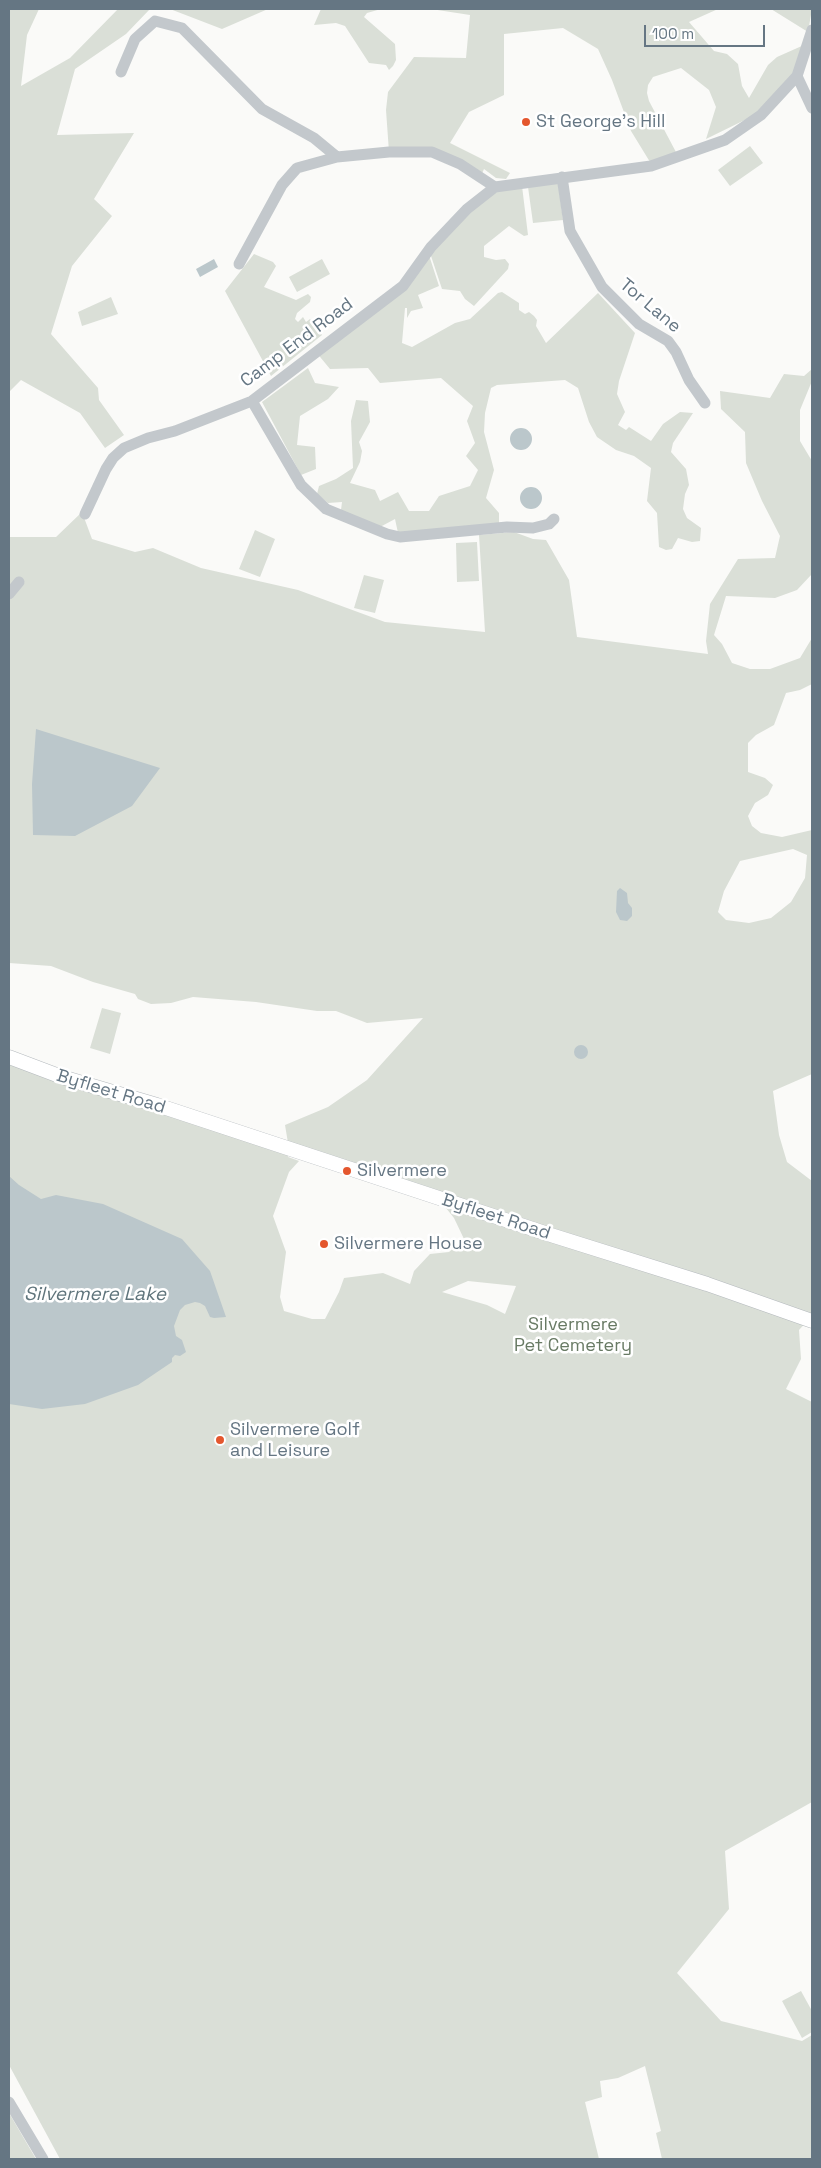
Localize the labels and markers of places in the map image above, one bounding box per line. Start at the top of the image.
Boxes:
place label: St George's Hill [536,111,665,133]
marker: St George's Hill [520,116,532,128]
place label: Silvermere [357,1160,447,1182]
marker: Silvermere [341,1165,353,1177]
place label: Silvermere House [334,1233,483,1255]
marker: Silvermere House [318,1238,330,1250]
place label: Silvermere Golf and Leisure [230,1419,360,1462]
marker: Silvermere Golf and Leisure [214,1434,226,1446]

